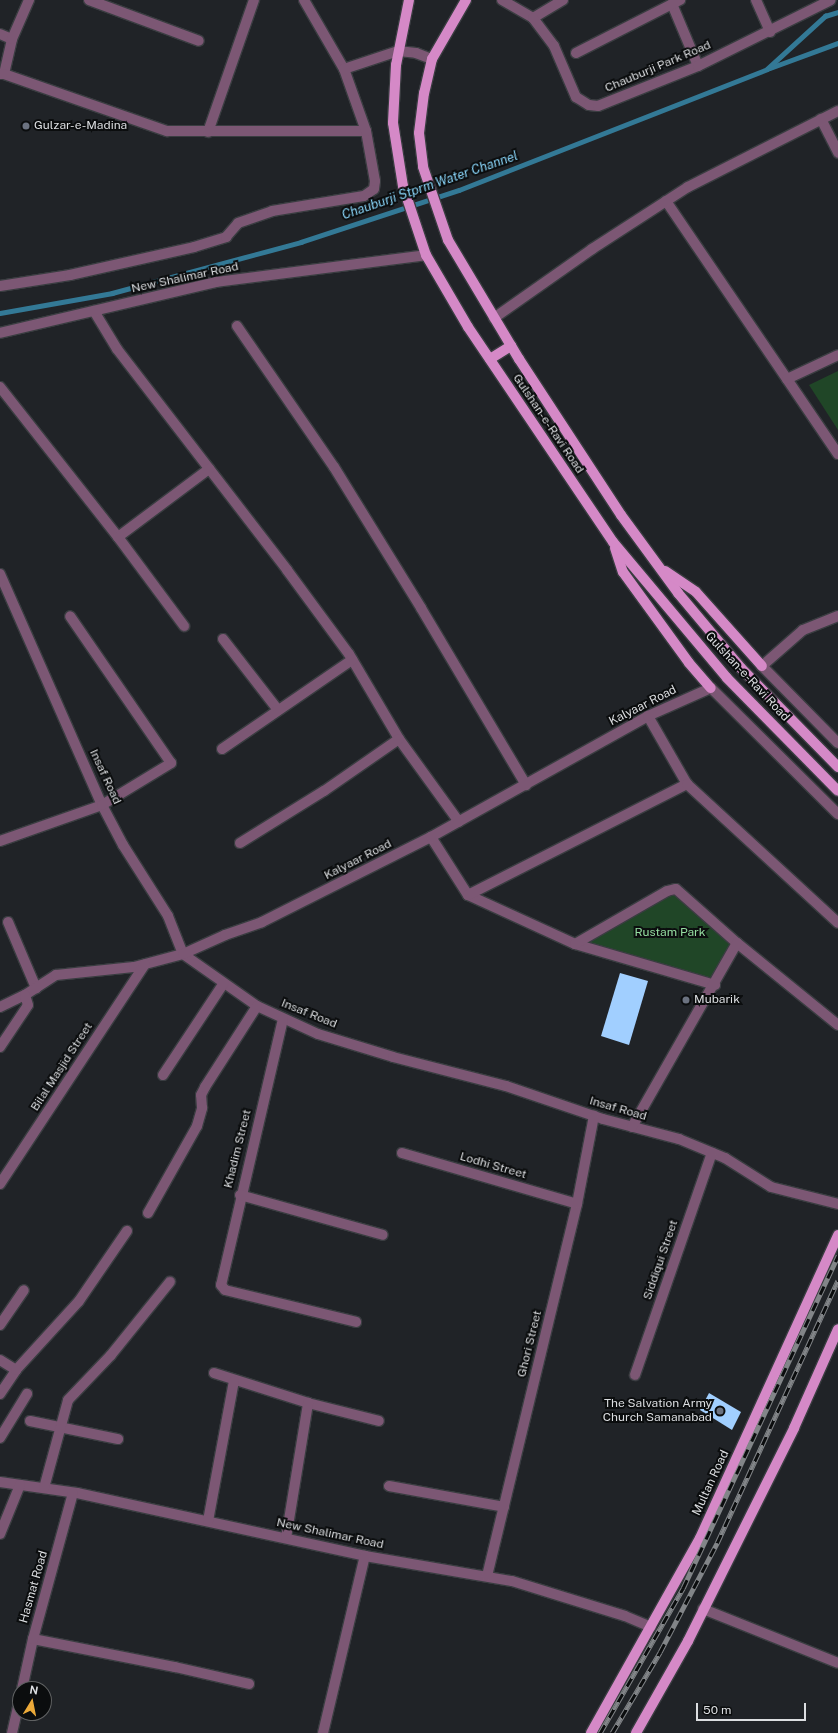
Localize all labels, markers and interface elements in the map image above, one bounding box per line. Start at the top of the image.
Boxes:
street label: Chauburji Park Road [603,38,713,96]
place label: Gulzar-e-Madina [34,119,127,133]
marker: Gulzar-e-Madina [21,121,31,131]
water label: Chauburji Stprm Water Channel [340,148,520,224]
street label: New Shalimar Road [130,260,240,296]
street label: Gulshan-e-Ravi Road [509,372,587,476]
street label: Gulshan-e-Ravi Road [702,629,792,725]
street label: Kalyaar Road [607,683,679,729]
street label: Insaf Road [86,747,124,807]
street label: Kalyaar Road [322,837,394,883]
park label: Rustam Park [634,926,706,940]
place label: Mubarik [694,993,740,1007]
marker: Mubarik [681,995,691,1005]
street label: Insaf Road [279,996,339,1032]
street label: Bilal Masjid Street [28,1020,96,1114]
street label: Insaf Road [588,1094,648,1124]
street label: Khadim Street [221,1108,255,1190]
street label: Lodhi Street [458,1150,528,1182]
street label: Siddiqui Street [641,1218,681,1302]
street label: Ghori Street [515,1309,545,1379]
place label: The Salvation Army Church Samanabad [603,1397,712,1425]
marker: The Salvation Army Church Samanabad [715,1406,725,1416]
street label: Multan Road [690,1448,732,1518]
street label: New Shalimar Road [275,1516,385,1552]
street label: Hasmat Road [17,1549,51,1625]
north arrow [12,1681,52,1721]
text: N [29,1684,39,1697]
scale bar [698,1695,808,1721]
text: 50 m [703,1703,731,1717]

